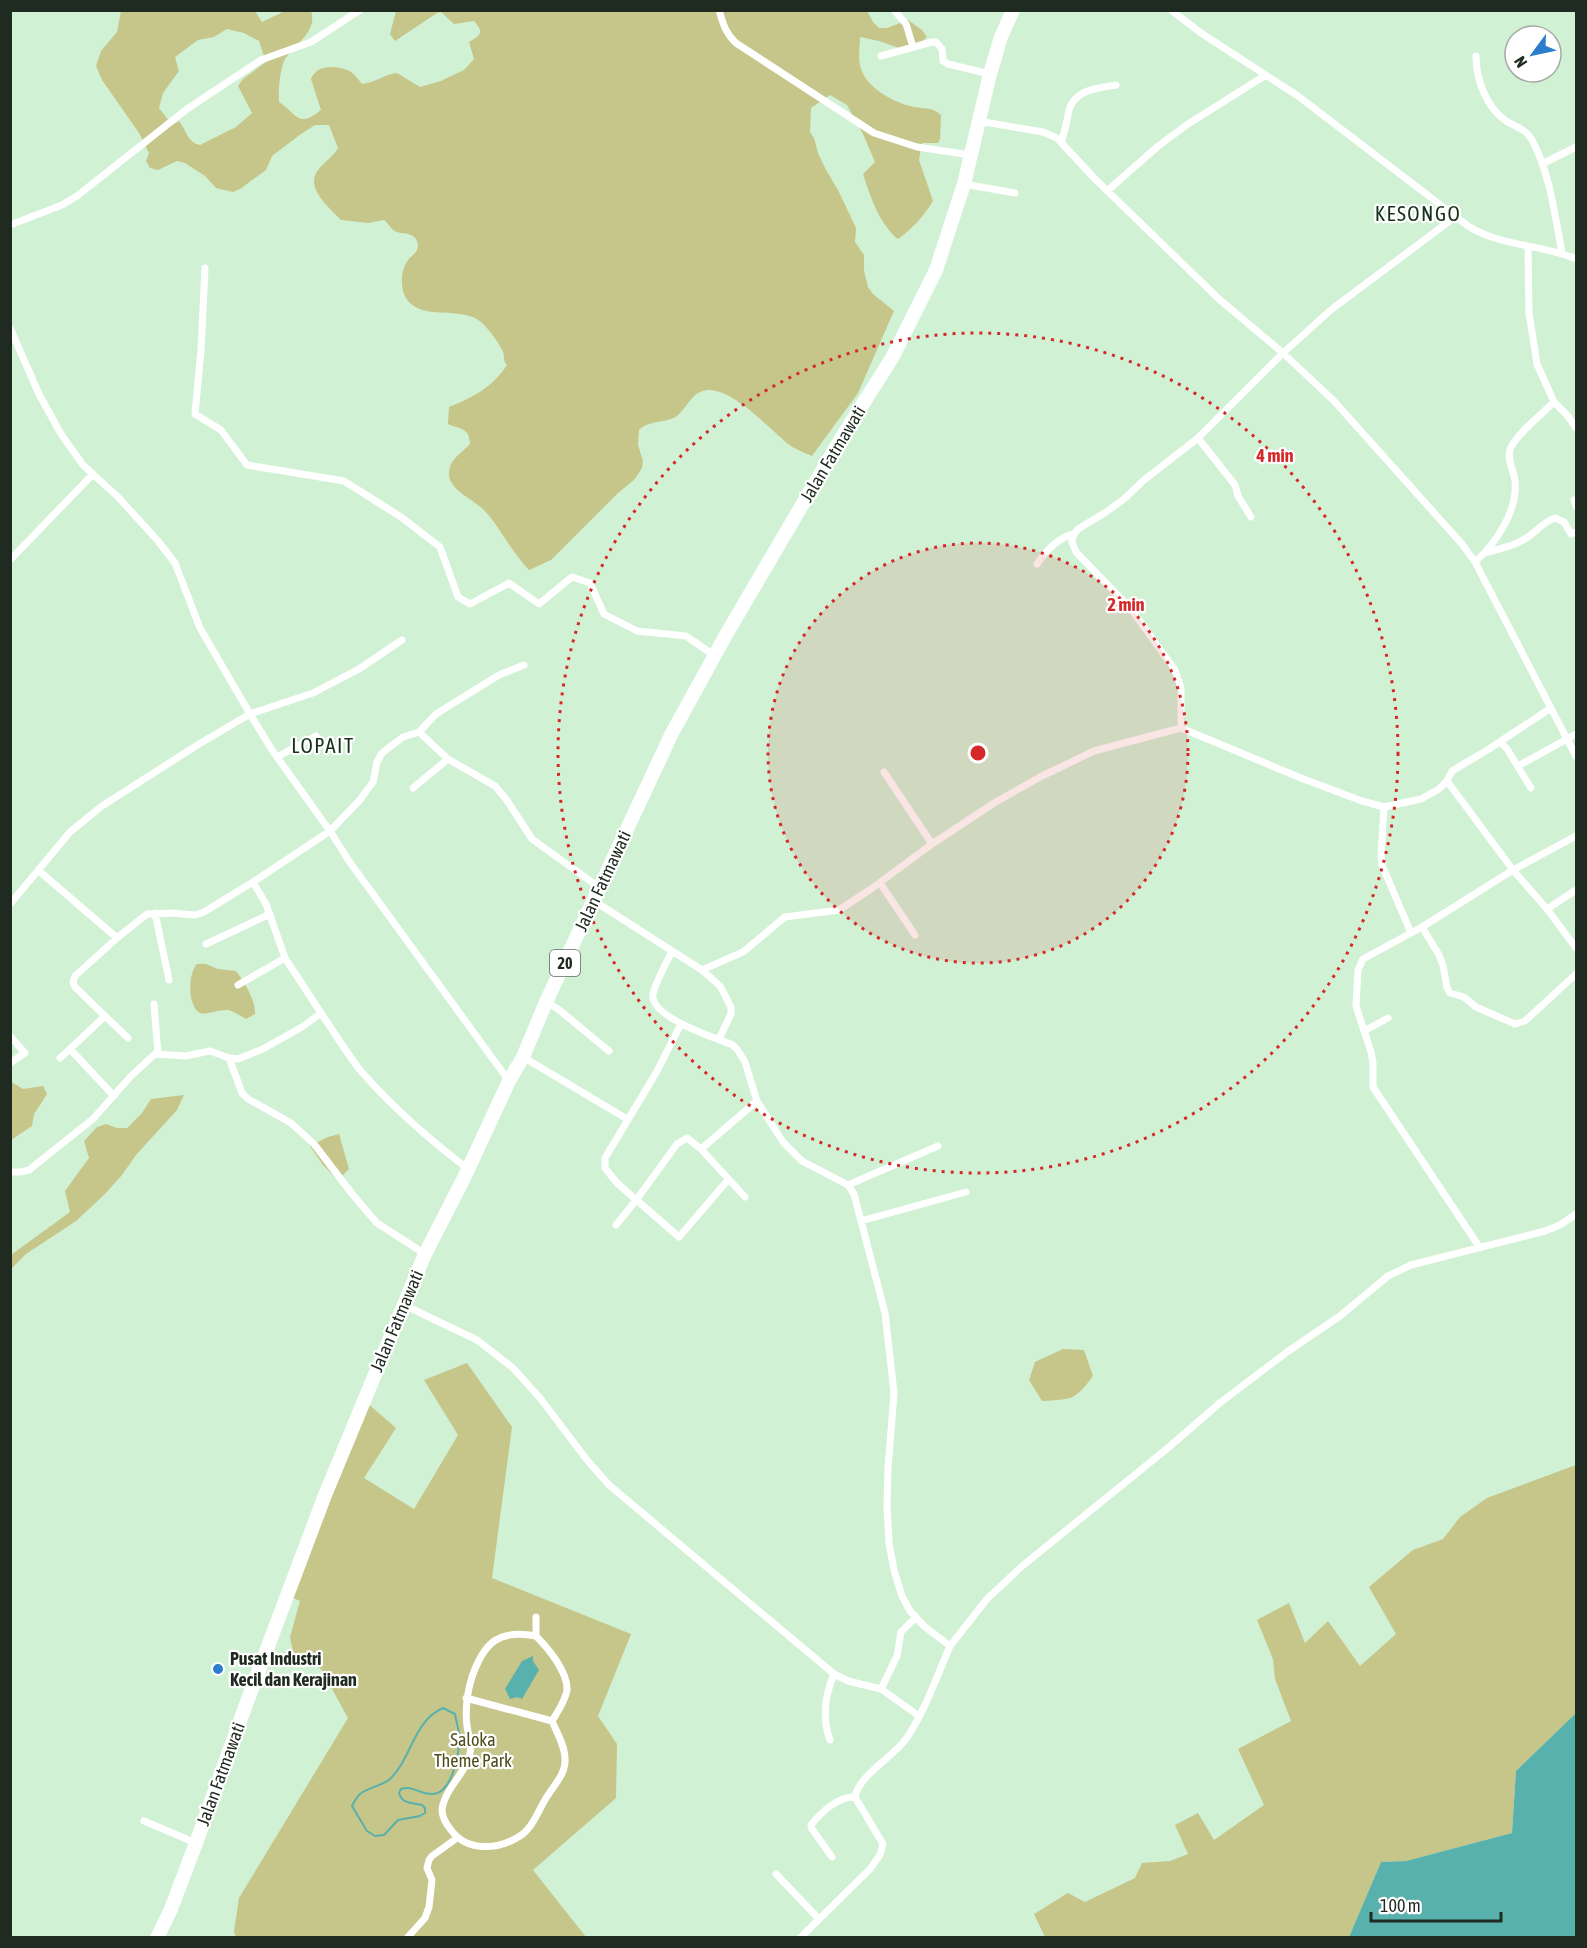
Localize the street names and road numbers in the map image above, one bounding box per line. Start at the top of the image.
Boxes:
street label: Jalan Fatmawati [796,402,870,506]
street label: Jalan Fatmawati [570,827,635,934]
road number: 20 [550,950,580,976]
street label: Jalan Fatmawati [366,1267,427,1375]
street label: Jalan Fatmawati [192,1719,249,1828]

